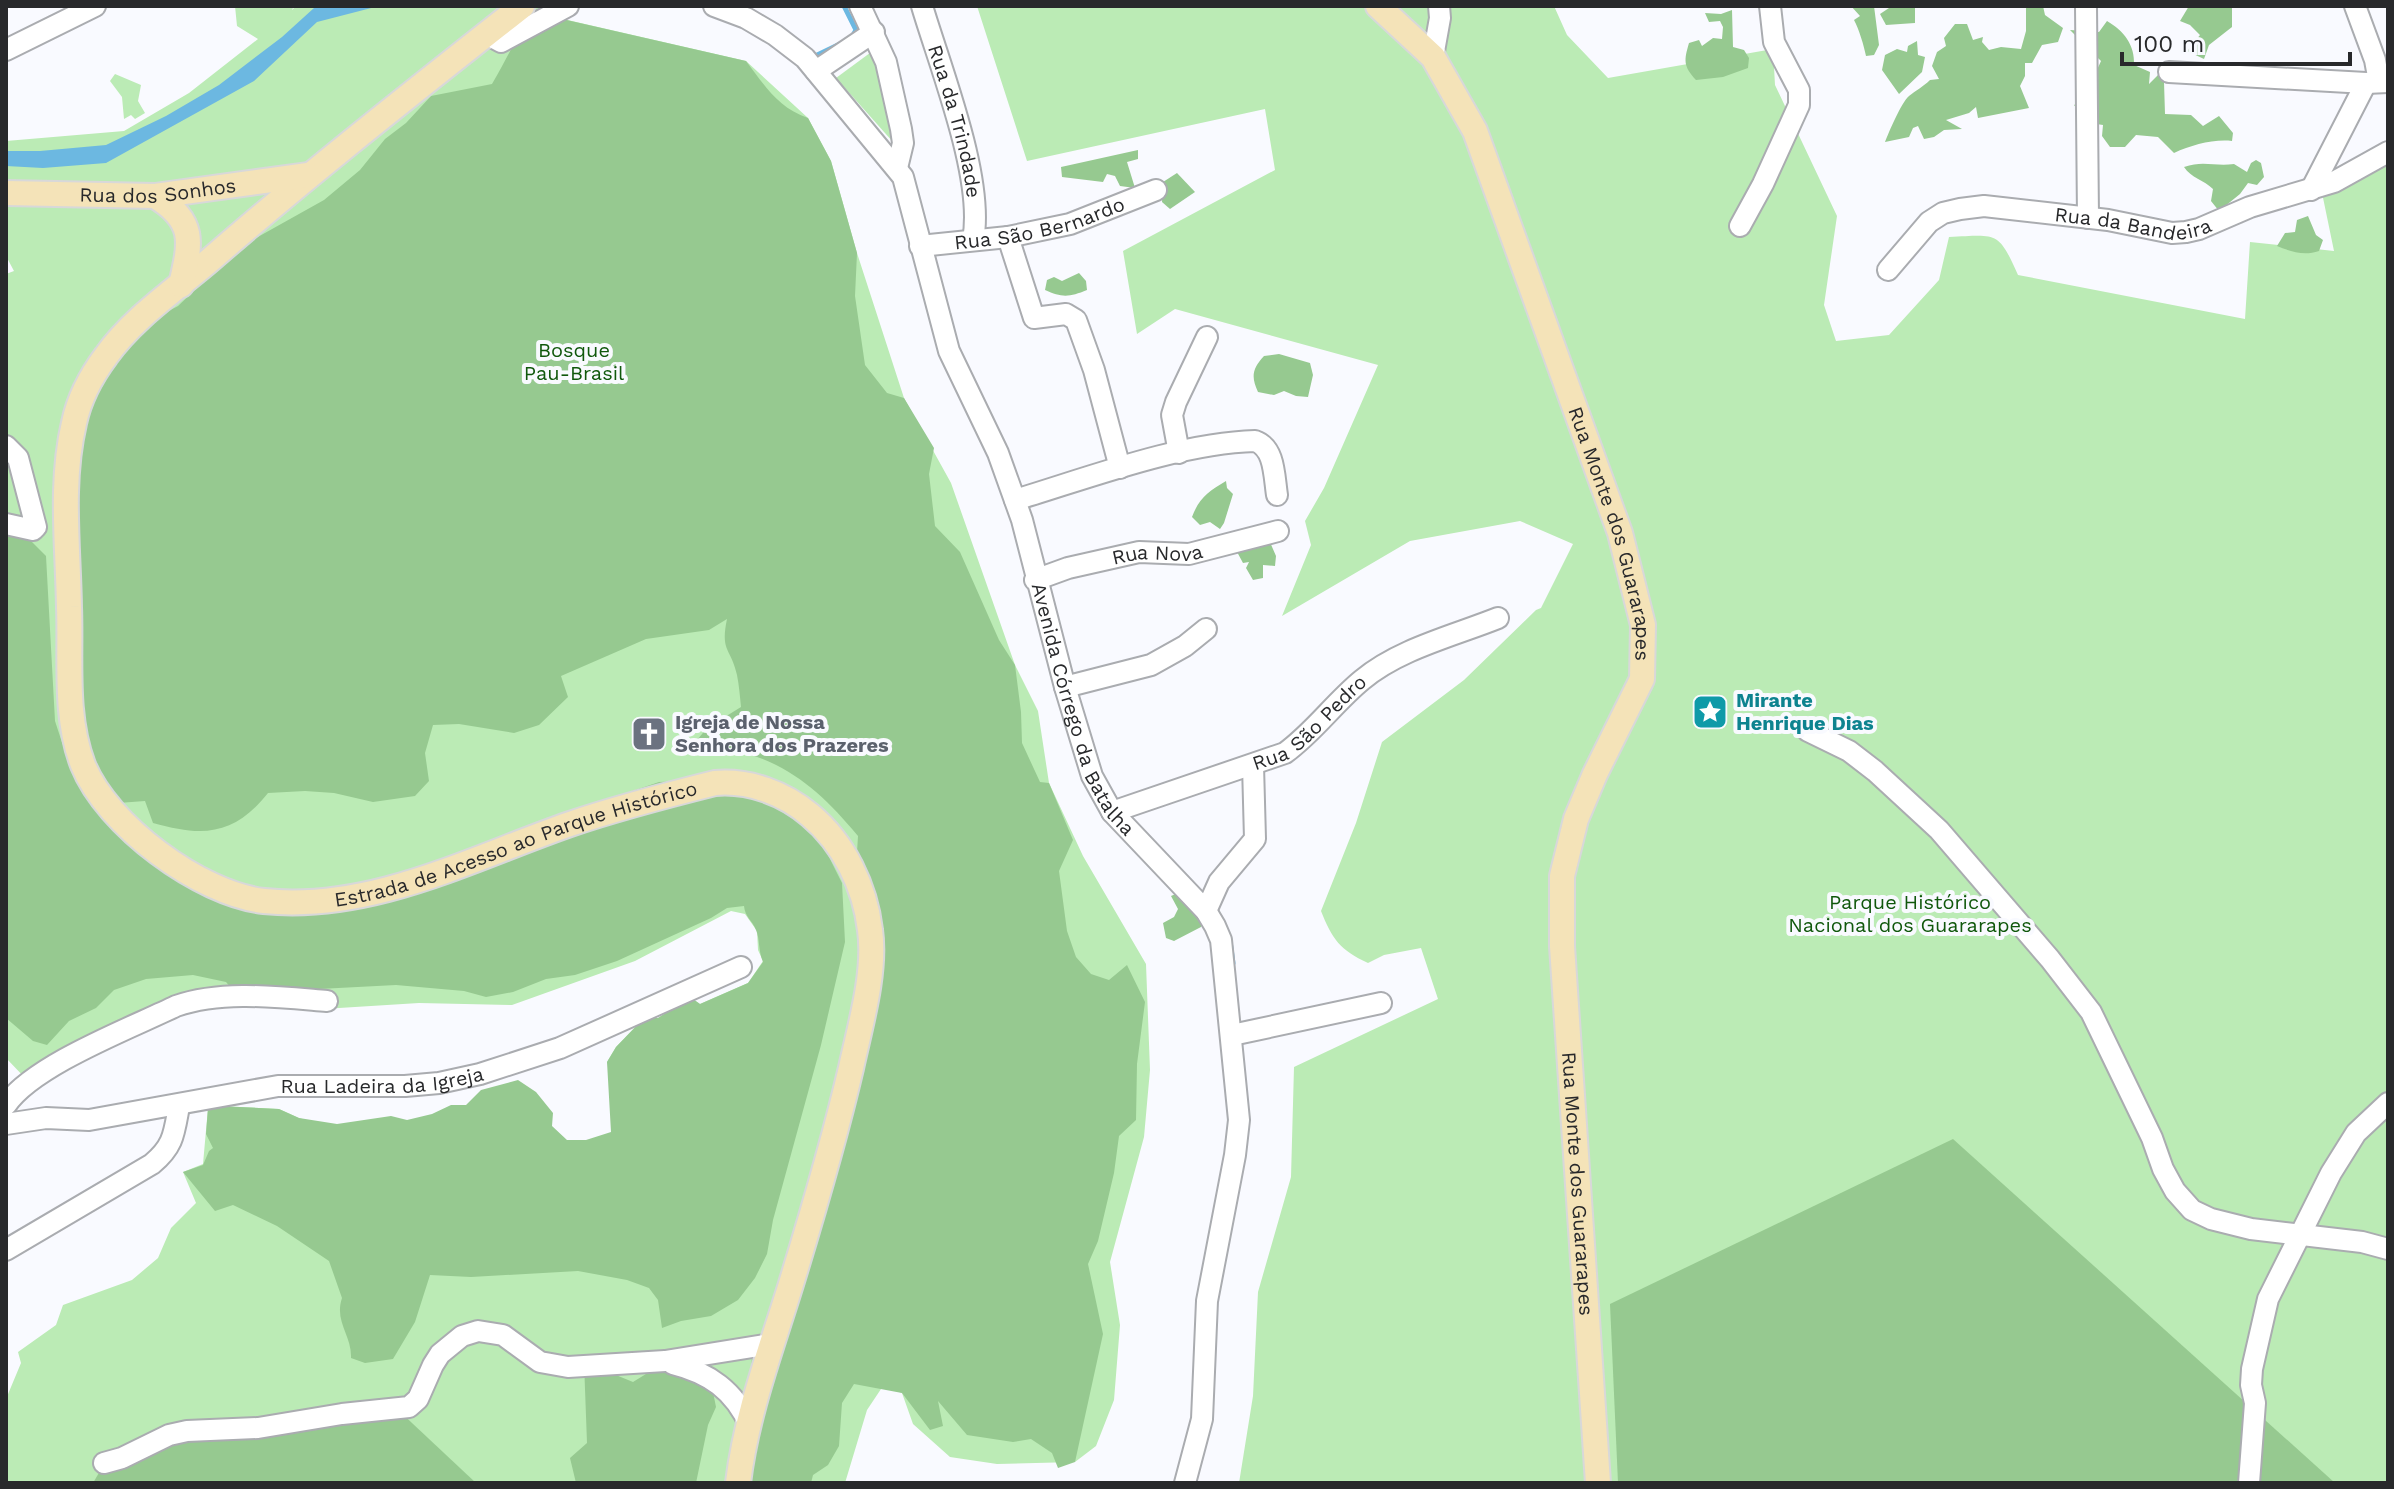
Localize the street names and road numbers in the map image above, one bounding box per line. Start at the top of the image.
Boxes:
street label: Rua da Trindade [923,42,986,199]
street label: Rua dos Sonhos [79,173,237,208]
street label: Rua São Bernardo [953,192,1128,254]
street label: Rua da Bandeira [2053,202,2215,246]
street label: Rua Monte dos Guararapes [1563,403,1655,661]
street label: Rua Nova [1110,539,1205,570]
street label: Avenida Córrego da Batalha [1027,580,1140,840]
street label: Rua São Pedro [1249,670,1371,775]
street label: Estrada de Acesso ao Parque Histórico [333,776,700,912]
street label: Rua Monte dos Guararapes [1557,1051,1599,1316]
street label: Rua Ladeira da Igreja [280,1062,486,1098]

